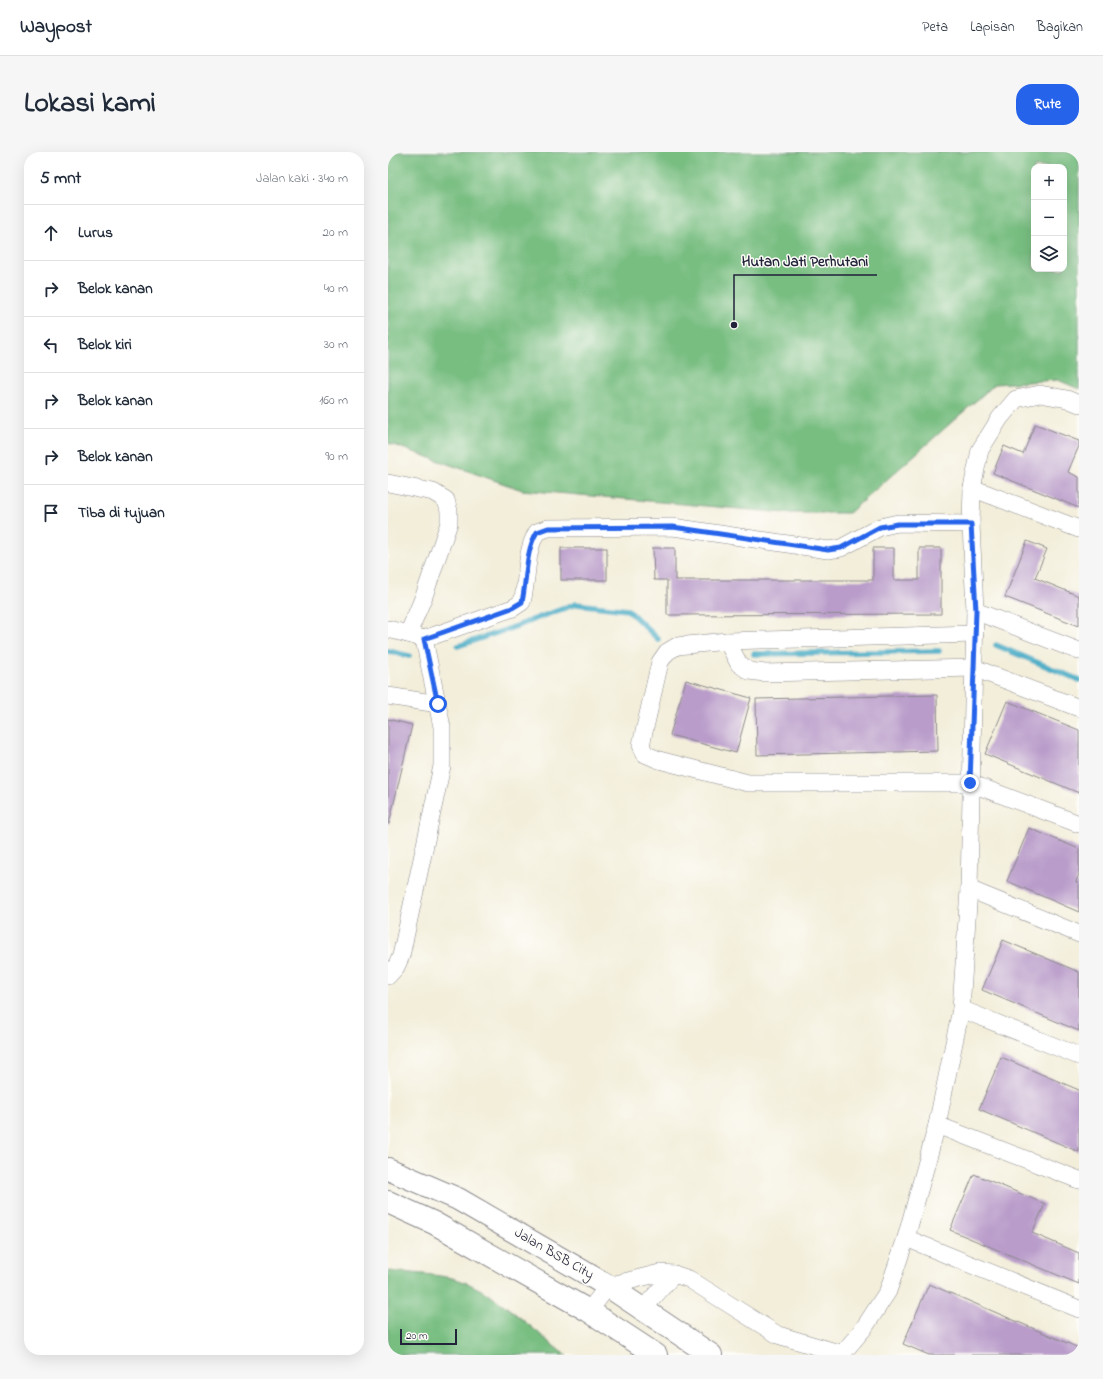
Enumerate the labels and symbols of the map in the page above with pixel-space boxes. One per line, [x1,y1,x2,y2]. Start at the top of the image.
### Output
callout: Hutan Jati Perhutani [734,248,877,275]
text: Hutan Jati Perhutani [742,251,869,273]
route start [429,695,447,713]
route end [961,774,979,792]
street label: Jalan BSB City [510,1223,598,1286]
scale bar [400,1327,457,1346]

